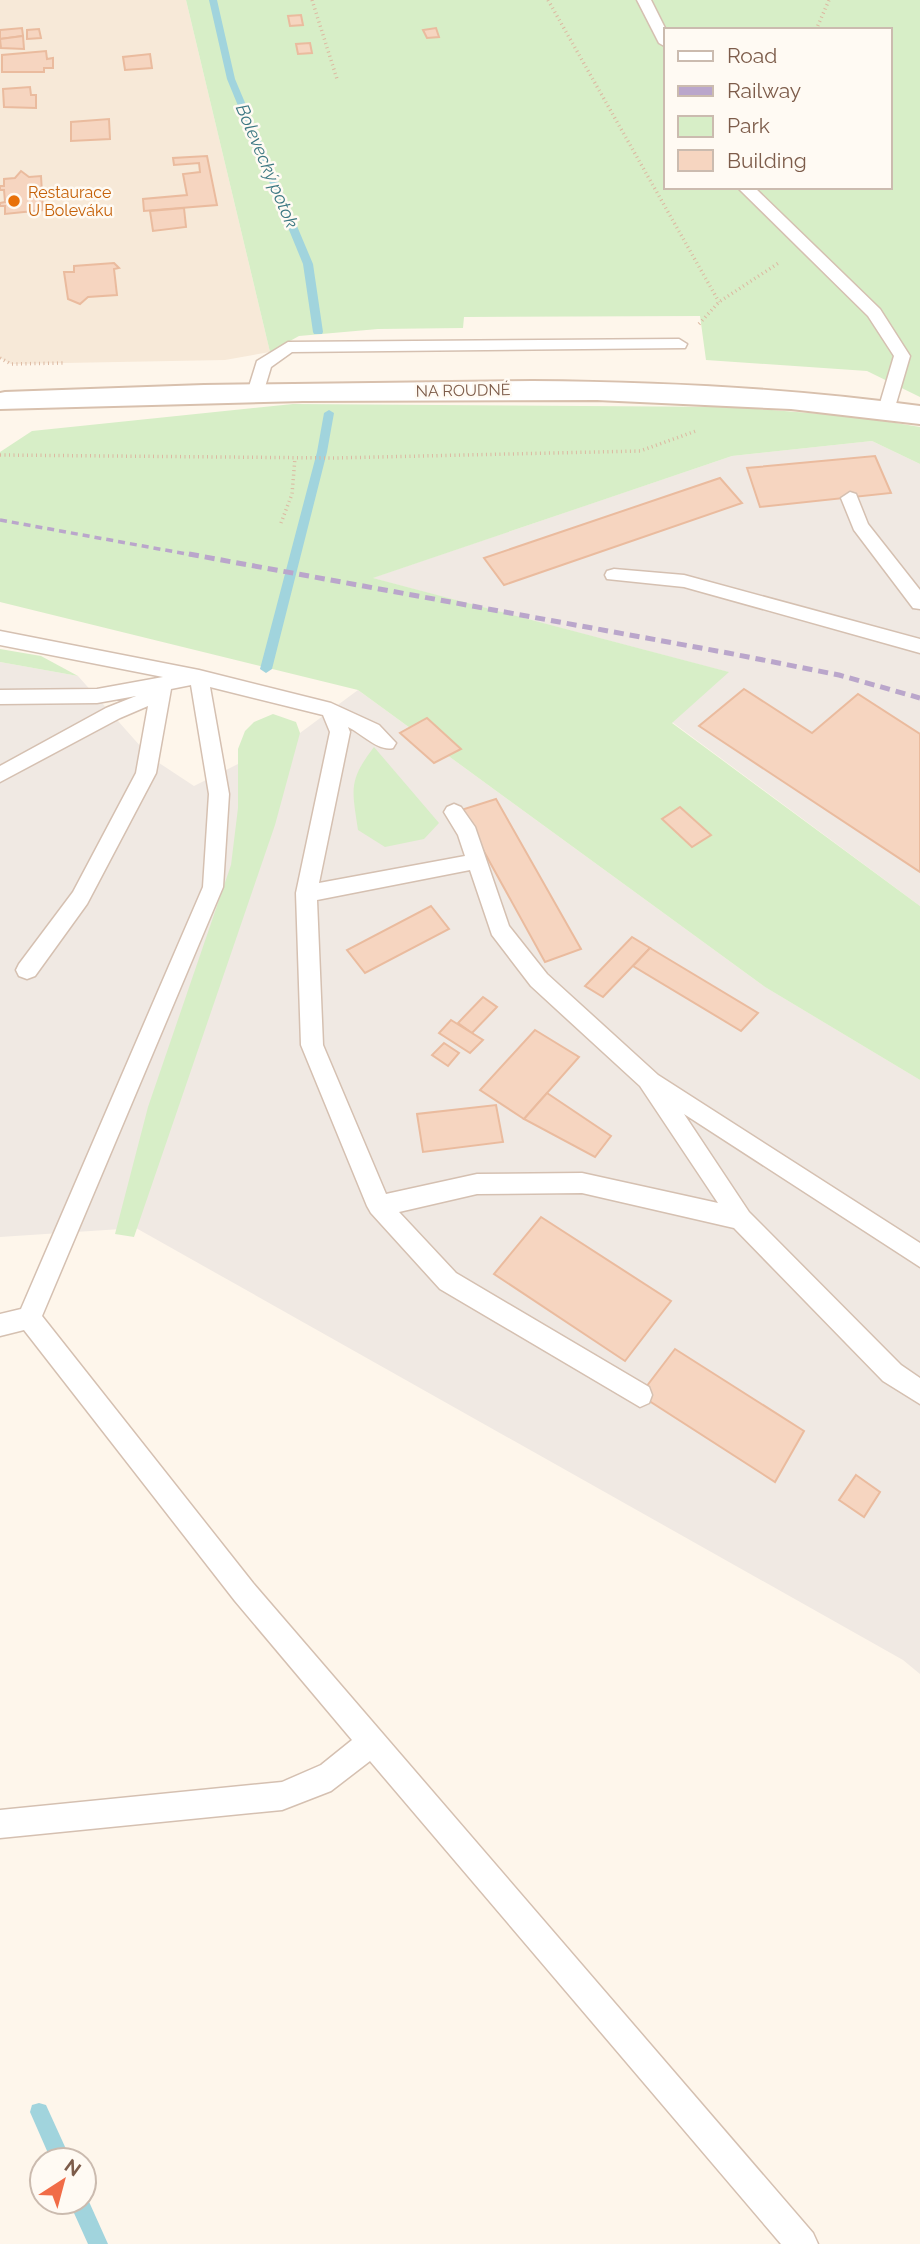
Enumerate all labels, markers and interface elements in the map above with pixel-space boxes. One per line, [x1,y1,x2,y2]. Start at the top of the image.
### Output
legend [664,28,892,189]
text: Road [727,43,777,68]
text: Railway [727,78,801,103]
water label: Bolevecký potok [232,101,303,231]
text: Park [727,113,770,138]
text: Building [727,148,807,173]
place label: Restaurace U Boleváku [28,183,113,220]
marker: Restaurace U Boleváku [6,193,22,209]
street label: NA ROUDNÉ [415,379,511,401]
north arrow [28,2146,98,2216]
text: N [61,2154,85,2180]

